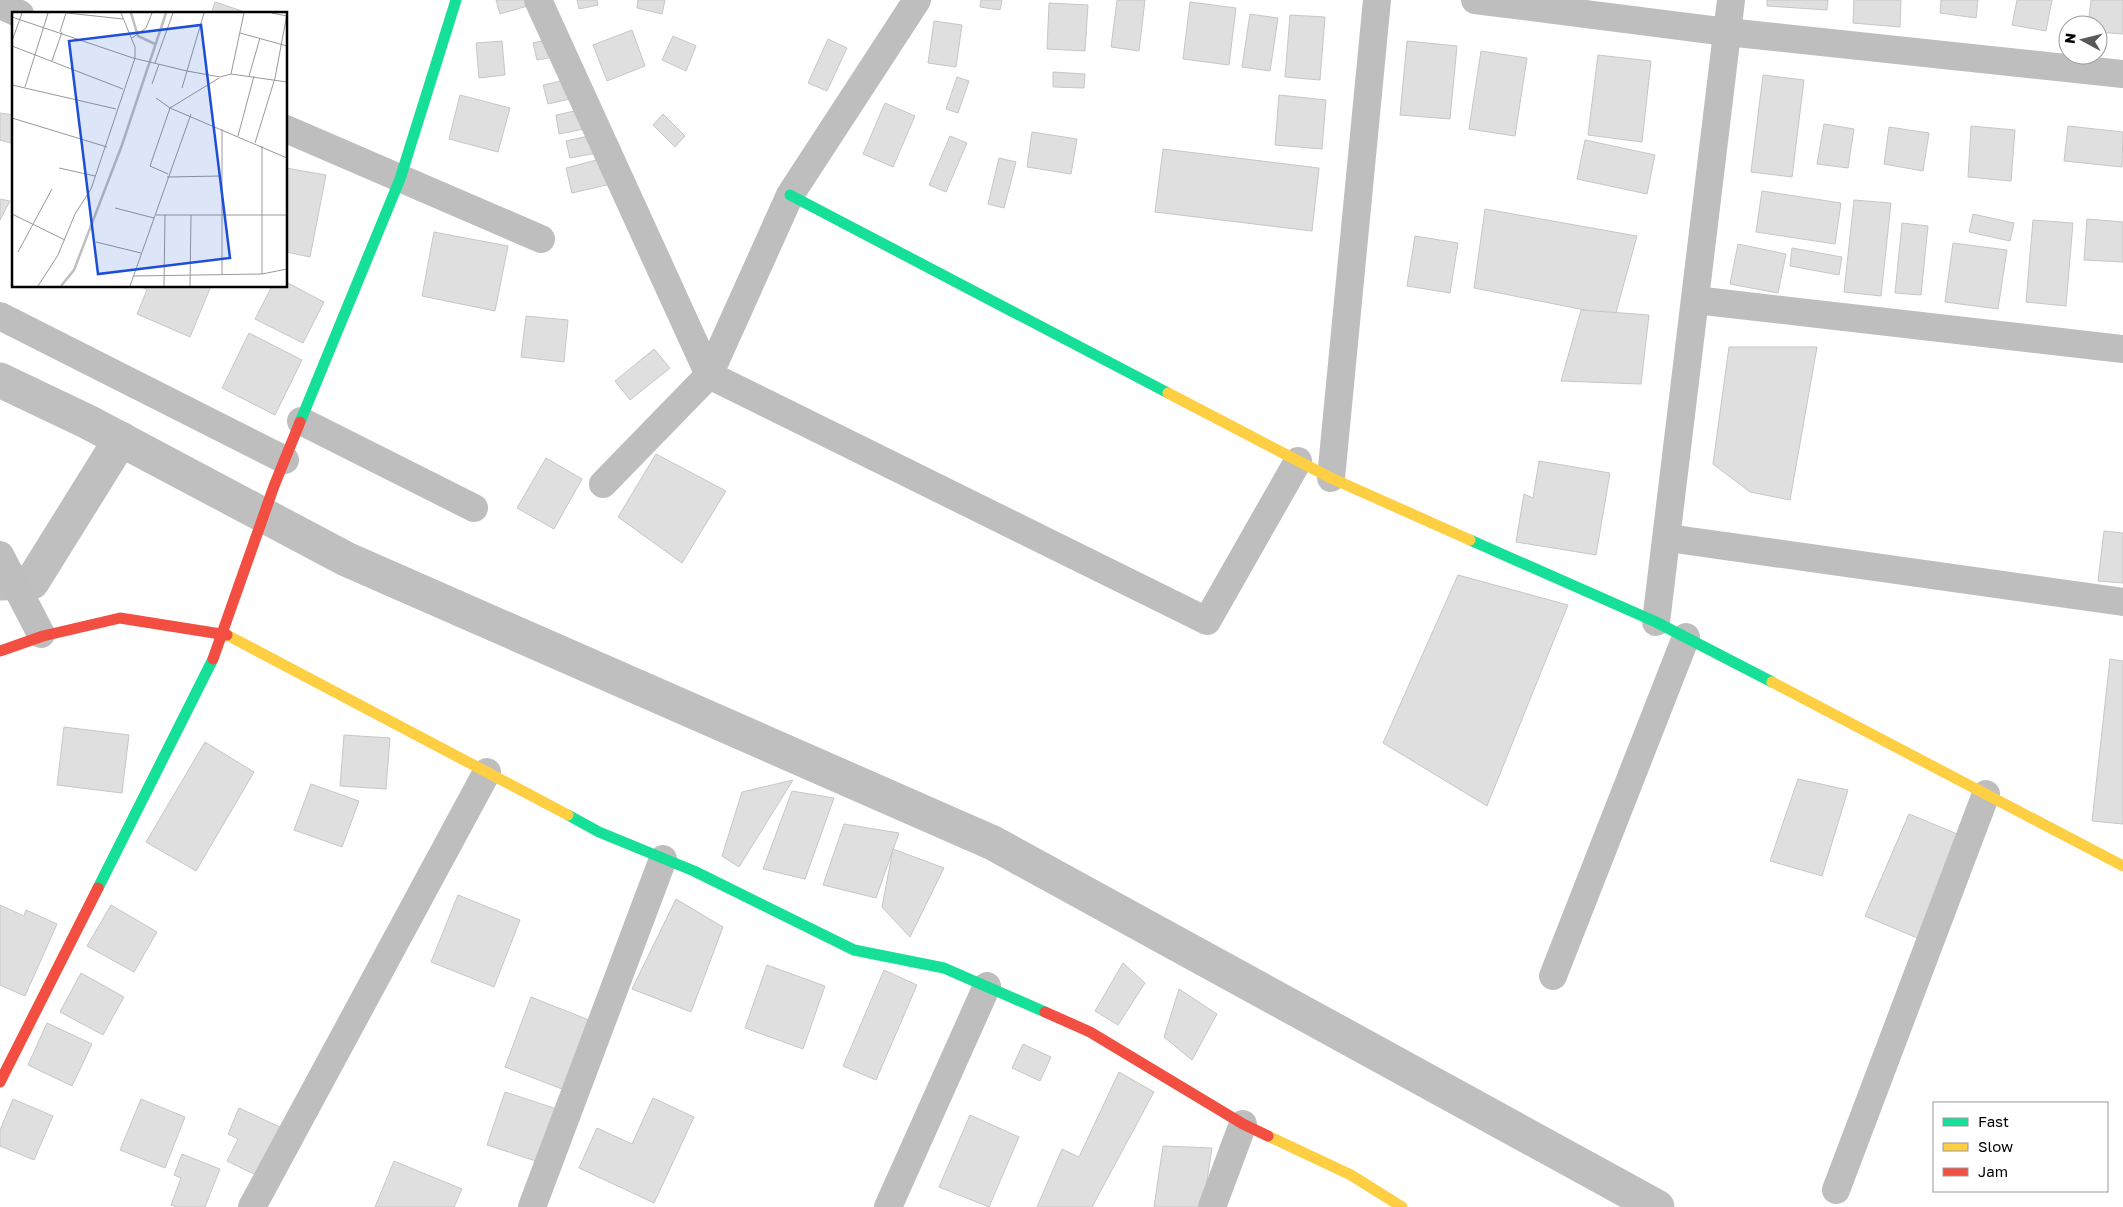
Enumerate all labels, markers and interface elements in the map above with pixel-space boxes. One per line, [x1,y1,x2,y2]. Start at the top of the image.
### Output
inset map [12,12,288,288]
north arrow [2058,15,2108,65]
text: N [2061,32,2079,45]
legend [1933,1102,2108,1192]
text: Fast [1978,1112,2009,1130]
text: Slow [1978,1137,2013,1155]
text: Jam [1978,1162,2008,1180]

